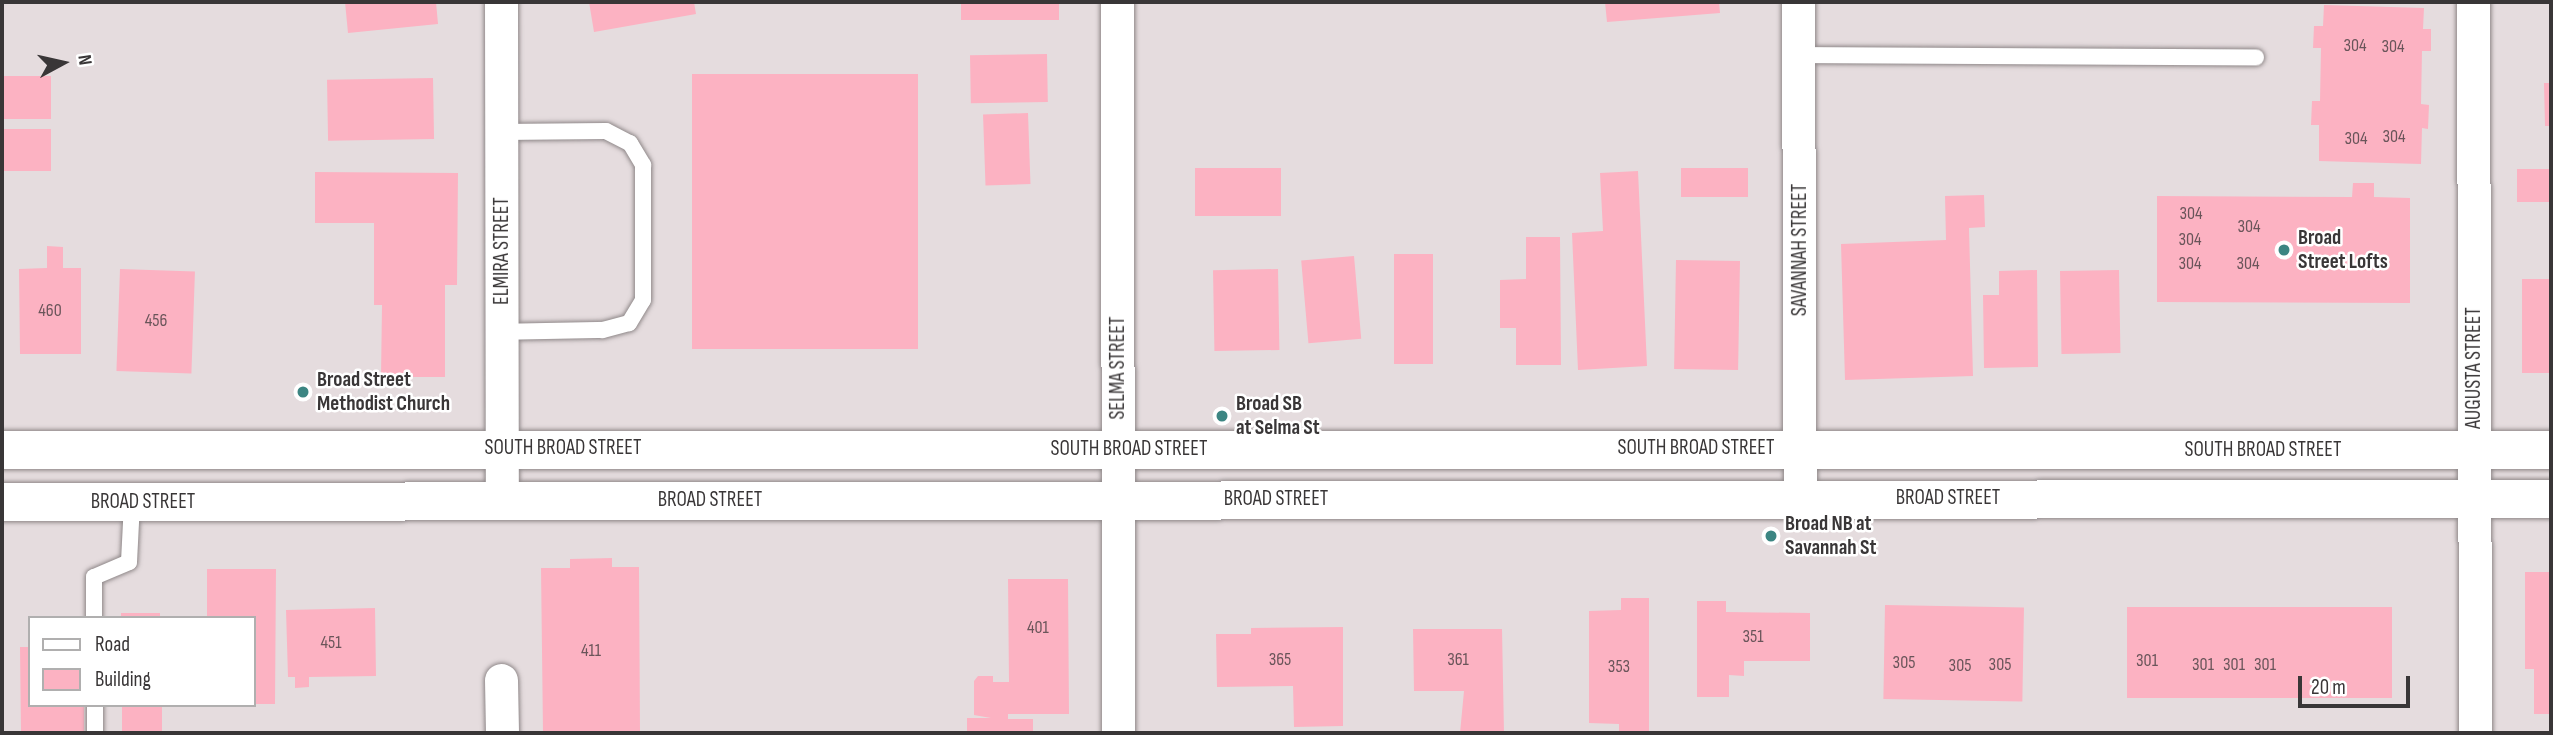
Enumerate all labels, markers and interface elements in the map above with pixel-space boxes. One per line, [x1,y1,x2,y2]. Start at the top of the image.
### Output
north arrow [28,28,98,98]
house number: 304 [2343,35,2367,57]
house number: 304 [2381,36,2405,58]
text: N [72,53,96,67]
house number: 304 [2382,126,2406,148]
house number: 304 [2344,128,2368,150]
street label: SAVANNAH STREET [1787,184,1813,316]
street label: ELMIRA STREET [489,197,515,305]
house number: 304 [2179,203,2203,225]
house number: 304 [2237,216,2261,238]
place label: Broad Street Lofts [2298,225,2388,275]
house number: 304 [2178,229,2202,251]
marker: Broad Street Lofts [2276,242,2292,258]
house number: 304 [2178,253,2202,275]
house number: 304 [2236,253,2260,275]
house number: 460 [38,300,62,322]
street label: AUGUSTA STREET [2461,307,2487,429]
house number: 456 [145,310,167,332]
street label: SELMA STREET [1105,316,1131,420]
place label: Broad Street Methodist Church [317,367,450,417]
marker: Broad Street Methodist Church [295,384,311,400]
place label: Broad SB at Selma St [1236,391,1320,441]
marker: Broad SB at Selma St [1214,408,1230,424]
street label: SOUTH BROAD STREET [485,435,641,461]
street label: SOUTH BROAD STREET [1618,435,1774,461]
street label: SOUTH BROAD STREET [1051,436,1207,462]
street label: SOUTH BROAD STREET [2185,437,2341,463]
street label: BROAD STREET [1896,485,2000,511]
street label: BROAD STREET [1224,486,1328,512]
street label: BROAD STREET [658,487,762,513]
street label: BROAD STREET [91,489,195,515]
place label: Broad NB at Savannah St [1785,511,1876,561]
marker: Broad NB at Savannah St [1763,528,1779,544]
legend [28,616,256,707]
house number: 401 [1027,617,1049,639]
house number: 351 [1742,626,1764,648]
text: Road [95,632,130,657]
house number: 451 [320,632,342,654]
house number: 411 [581,640,601,662]
house number: 365 [1269,649,1291,671]
house number: 361 [1447,649,1469,671]
house number: 301 [2136,650,2158,672]
house number: 305 [1893,652,1915,674]
house number: 305 [1989,654,2011,676]
house number: 301 [2192,654,2214,676]
house number: 301 [2223,654,2245,676]
house number: 301 [2254,654,2276,676]
house number: 305 [1949,655,1971,677]
house number: 353 [1608,656,1630,678]
scale bar [2301,662,2413,706]
text: Building [95,667,151,692]
text: 20 m [2311,675,2346,700]

